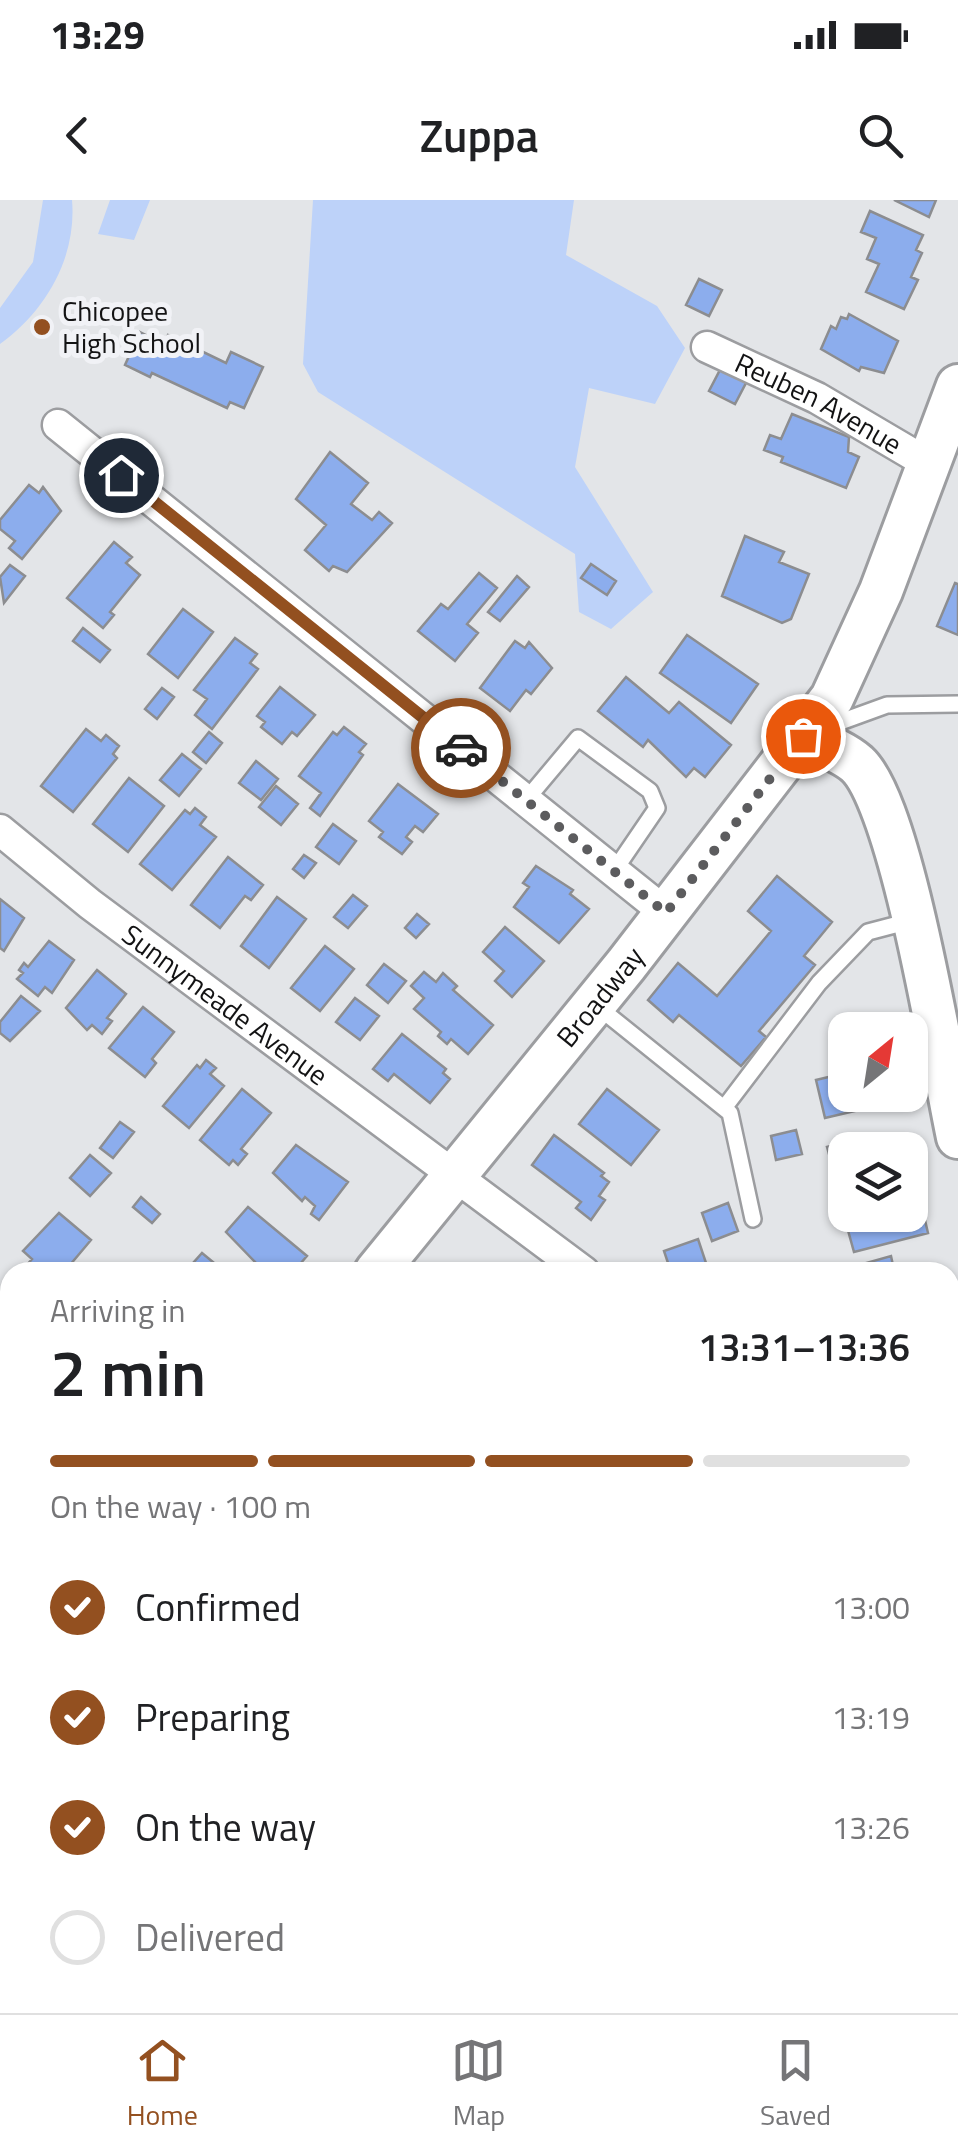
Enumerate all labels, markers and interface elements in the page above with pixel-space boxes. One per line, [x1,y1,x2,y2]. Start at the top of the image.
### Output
text: 13:29 [50,6,145,64]
text: Zuppa [419,101,539,169]
icon: back [50,108,105,163]
icon: search [853,108,908,163]
place label: Chicopee High School [62,289,201,364]
marker: Chicopee High School [31,316,53,338]
street label: Reuben Avenue [728,341,911,465]
pin [79,433,164,518]
icon: home [94,448,149,503]
pin [761,694,846,779]
courier [411,698,511,798]
icon: bag [776,709,831,764]
icon: car [434,721,489,776]
street label: Sunnymeade Avenue [113,913,338,1096]
street label: Broadway [546,937,654,1056]
north arrow [828,1012,928,1112]
map controls [828,1012,928,1232]
button: layers [828,1132,928,1232]
text: Arriving in [50,1286,186,1334]
text: 13:31–13:36 [698,1318,910,1376]
text: 2 min [50,1322,206,1421]
text: On the way · 100 m [50,1482,311,1530]
text: Confirmed [135,1578,301,1636]
icon: check [50,1580,105,1635]
text: 13:00 [831,1583,910,1631]
text: Preparing [135,1688,290,1746]
icon: check [50,1690,105,1745]
text: 13:19 [831,1693,910,1741]
text: On the way [135,1798,316,1856]
icon: check [50,1800,105,1855]
text: 13:26 [831,1803,910,1851]
text: Delivered [135,1908,285,1966]
tab: Home [127,2033,198,2136]
tab: Map [451,2033,506,2136]
tab: Saved [760,2033,831,2136]

